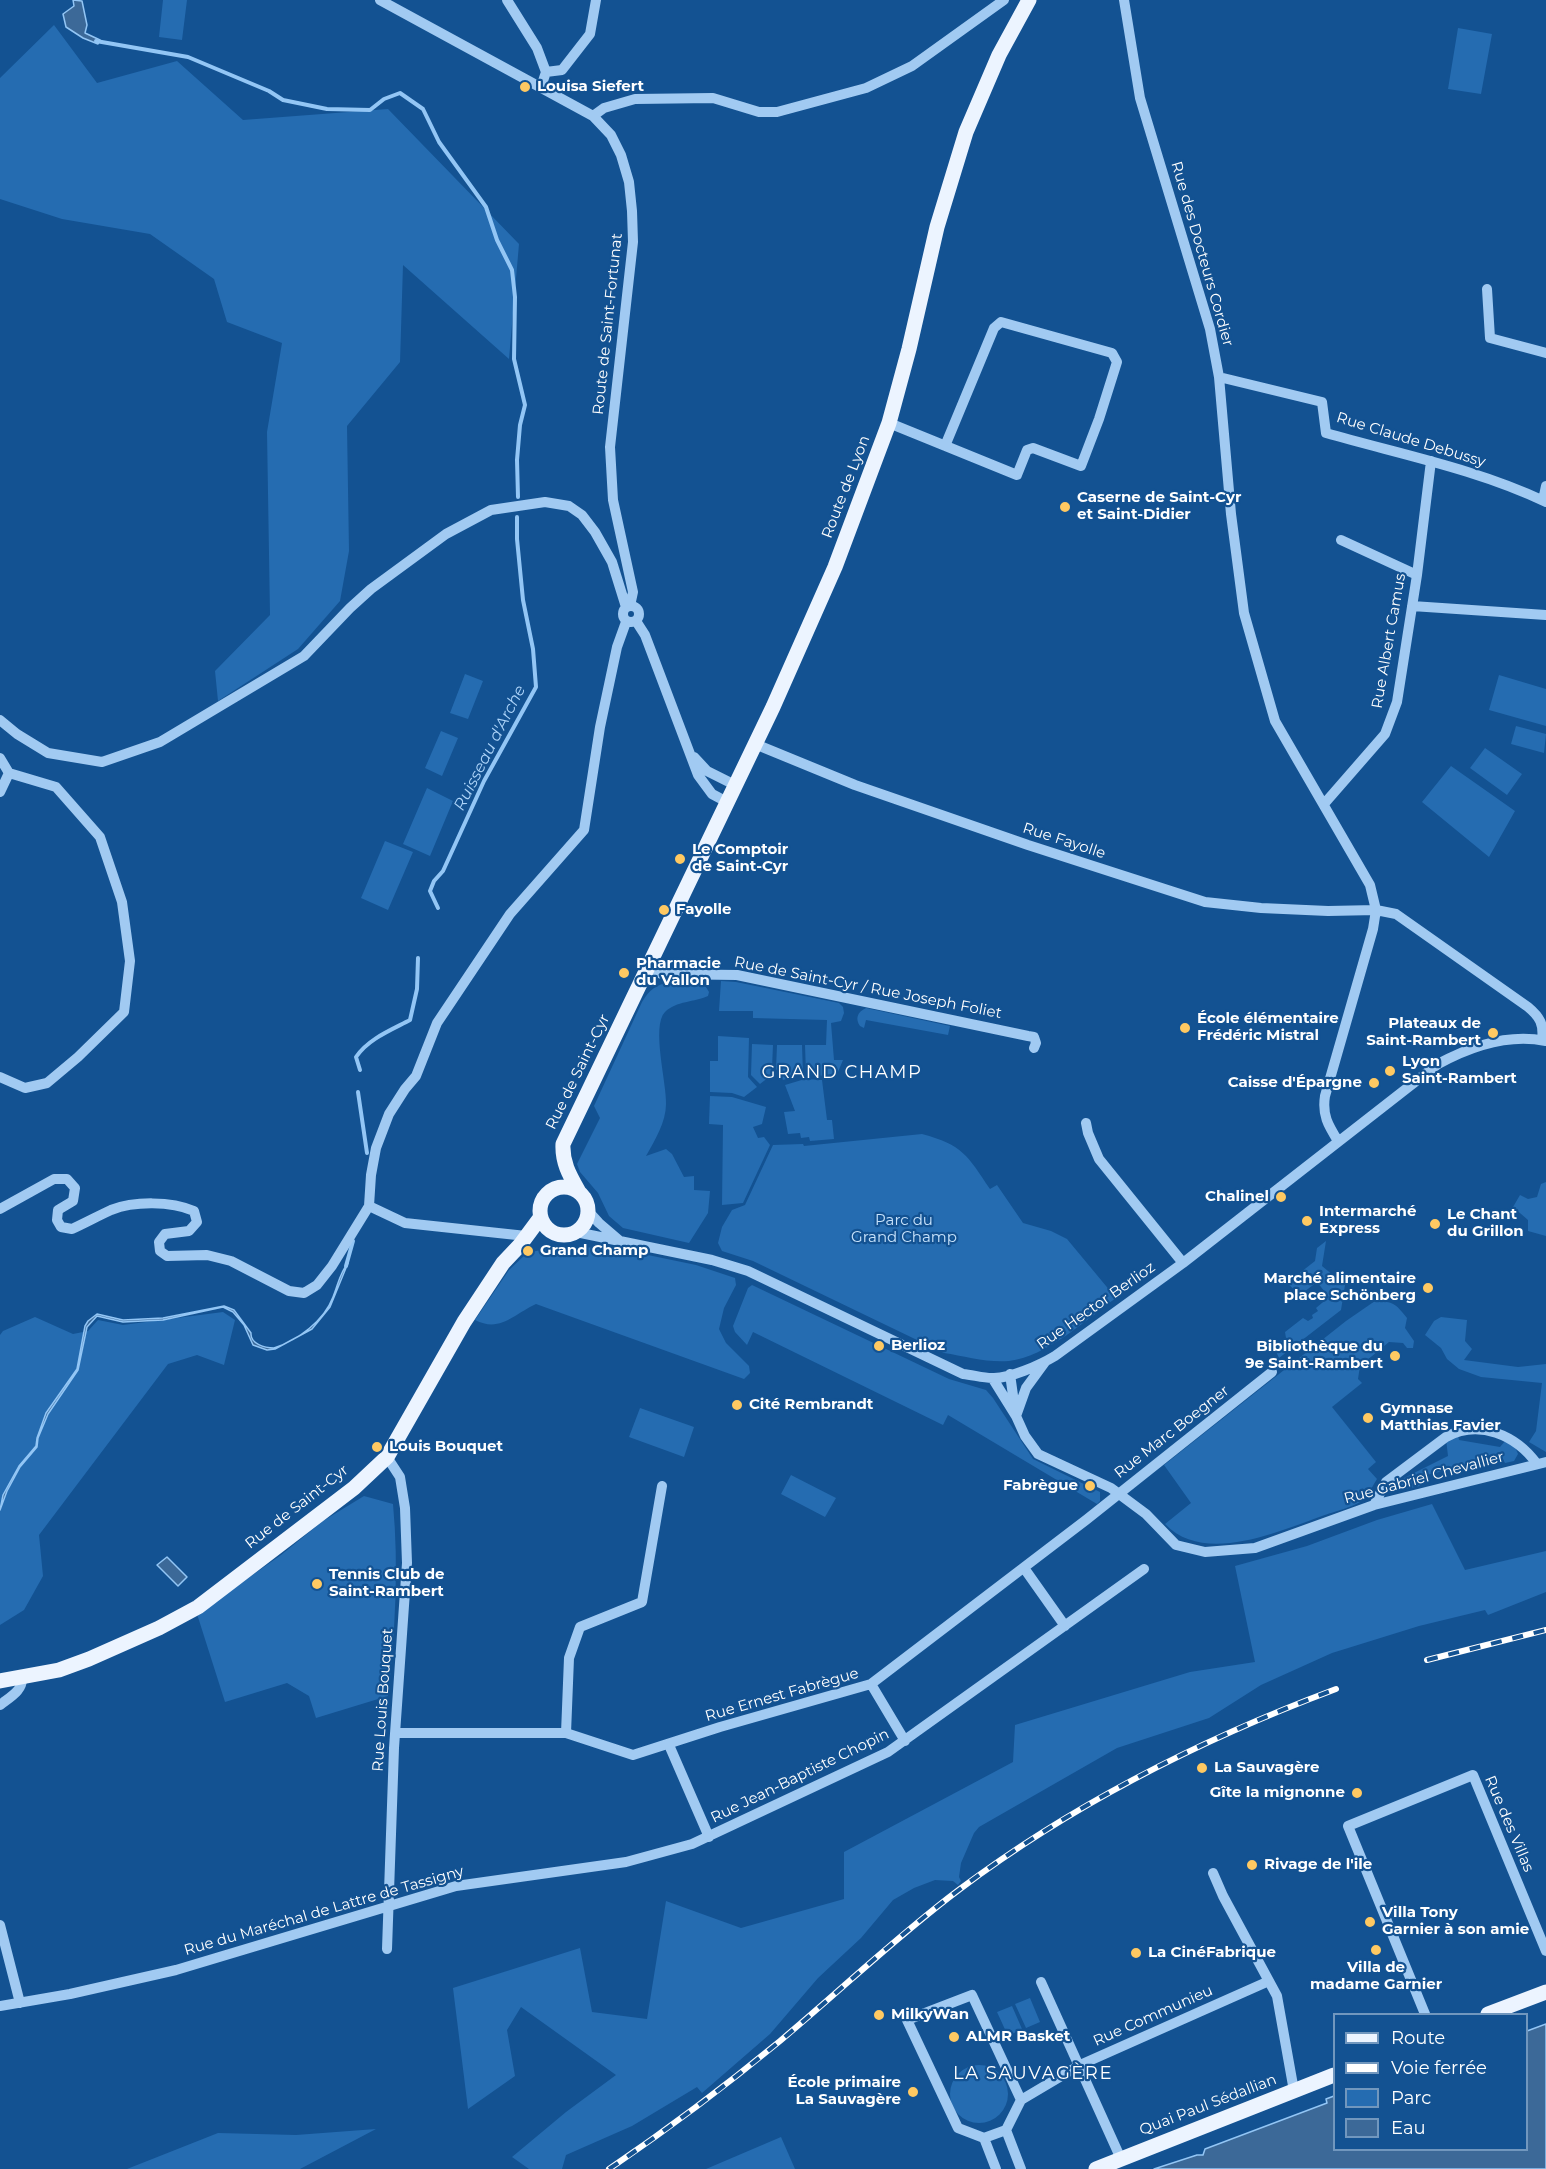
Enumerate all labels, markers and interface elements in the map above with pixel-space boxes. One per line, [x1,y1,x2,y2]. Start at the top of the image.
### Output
place label: Louisa Siefert [537,78,644,96]
marker: Louisa Siefert [518,80,532,94]
street label: Rue des Docteurs Cordier [1167,159,1237,349]
street label: Route de Saint-Fortunat [590,232,626,416]
street label: Rue Claude Debussy [1334,409,1488,471]
street label: Route de Lyon [818,433,874,541]
place label: Caserne de Saint-Cyr et Saint-Didier [1077,489,1241,524]
marker: Caserne de Saint-Cyr et Saint-Didier [1058,500,1072,514]
street label: Rue Albert Camus [1368,572,1410,710]
water label: Ruisseau d'Arche [450,682,530,814]
street label: Rue Fayolle [1020,819,1108,863]
place label: Le Comptoir de Saint-Cyr [692,841,788,876]
marker: Le Comptoir de Saint-Cyr [673,852,687,866]
place label: Fayolle [676,901,732,919]
marker: Fayolle [657,903,671,917]
street label: Rue de Saint-Cyr / Rue Joseph Foliet [733,953,1003,1023]
place label: Pharmacie du Vallon [636,955,721,990]
marker: Pharmacie du Vallon [617,966,631,980]
place label: École élémentaire Frédéric Mistral [1197,1010,1339,1045]
street label: Rue de Saint-Cyr [542,1011,614,1133]
place label: Plateaux de Saint-Rambert [1366,1015,1481,1050]
marker: École élémentaire Frédéric Mistral [1178,1021,1192,1035]
marker: Plateaux de Saint-Rambert [1486,1026,1500,1040]
place label: Lyon Saint-Rambert [1402,1053,1517,1088]
district label: GRAND CHAMP [762,1062,922,1084]
marker: Lyon Saint-Rambert [1383,1064,1397,1078]
place label: Caisse d'Épargne [1228,1074,1362,1092]
marker: Caisse d'Épargne [1367,1076,1381,1090]
place label: Chalinel [1205,1188,1269,1206]
marker: Chalinel [1274,1190,1288,1204]
place label: Intermarché Express [1319,1203,1416,1238]
place label: Le Chant du Grillon [1447,1206,1524,1241]
park label: Parc du Grand Champ [851,1212,957,1247]
marker: Intermarché Express [1300,1214,1314,1228]
marker: Le Chant du Grillon [1428,1217,1442,1231]
place label: Grand Champ [540,1242,648,1260]
marker: Grand Champ [521,1244,535,1258]
street label: Rue Hector Berlioz [1033,1258,1159,1354]
place label: Marché alimentaire place Schönberg [1263,1270,1416,1305]
marker: Marché alimentaire place Schönberg [1421,1281,1435,1295]
place label: Berlioz [891,1337,945,1355]
place label: Bibliothèque du 9e Saint-Rambert [1245,1338,1383,1373]
marker: Berlioz [872,1339,886,1353]
marker: Bibliothèque du 9e Saint-Rambert [1388,1349,1402,1363]
street label: Rue Marc Boegner [1111,1382,1233,1482]
place label: Cité Rembrandt [749,1396,873,1414]
marker: Cité Rembrandt [730,1398,744,1412]
place label: Gymnase Matthias Favier [1380,1400,1501,1435]
marker: Gymnase Matthias Favier [1361,1411,1375,1425]
place label: Louis Bouquet [389,1438,503,1456]
marker: Louis Bouquet [370,1440,384,1454]
street label: Rue Gabriel Chevallier [1342,1448,1506,1508]
street label: Rue de Saint-Cyr [242,1461,352,1553]
place label: Fabrègue [1003,1477,1078,1495]
marker: Fabrègue [1083,1479,1097,1493]
place label: Tennis Club de Saint-Rambert [329,1566,444,1601]
marker: Tennis Club de Saint-Rambert [310,1577,324,1591]
street label: Rue Louis Bouquet [369,1628,397,1772]
street label: Rue Ernest Fabrègue [703,1664,861,1726]
street label: Rue Jean-Baptiste Chopin [708,1725,892,1827]
place label: La Sauvagère [1214,1759,1319,1777]
marker: La Sauvagère [1195,1761,1209,1775]
street label: Rue des Villas [1481,1773,1537,1875]
place label: Gîte la mignonne [1210,1784,1345,1802]
marker: Gîte la mignonne [1350,1786,1364,1800]
place label: Rivage de l'ile [1264,1856,1372,1874]
marker: Rivage de l'ile [1245,1858,1259,1872]
street label: Rue du Maréchal de Lattre de Tassigny [182,1862,466,1960]
place label: Villa Tony Garnier à son amie [1382,1904,1529,1939]
marker: Villa Tony Garnier à son amie [1363,1915,1377,1929]
marker: Villa de madame Garnier [1369,1943,1383,1957]
place label: La CinéFabrique [1148,1944,1276,1962]
marker: La CinéFabrique [1129,1946,1143,1960]
place label: Villa de madame Garnier [1310,1959,1442,1994]
street label: Rue Communieu [1090,1982,1216,2050]
place label: MilkyWan [891,2006,969,2024]
marker: MilkyWan [872,2008,886,2022]
legend [1333,2013,1528,2151]
text: Route [1391,2027,1445,2049]
place label: ALMR Basket [966,2028,1070,2046]
marker: ALMR Basket [947,2030,961,2044]
text: Voie ferrée [1391,2057,1487,2079]
district label: LA SAUVAGÈRE [953,2063,1113,2085]
street label: Quai Paul Sédallian [1137,2071,1279,2139]
place label: École primaire La Sauvagère [788,2074,901,2109]
marker: École primaire La Sauvagère [906,2085,920,2099]
text: Parc [1391,2087,1431,2109]
text: Eau [1391,2117,1426,2139]

